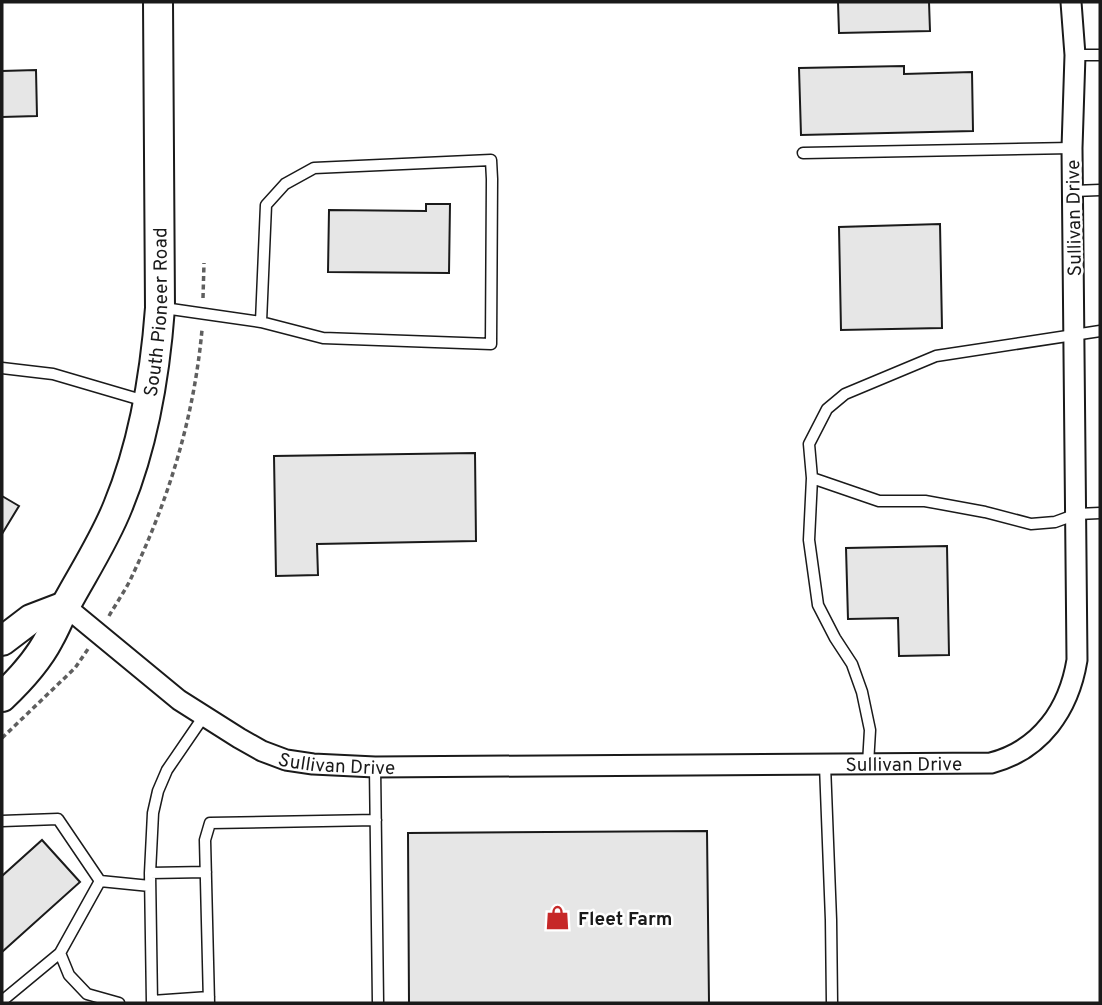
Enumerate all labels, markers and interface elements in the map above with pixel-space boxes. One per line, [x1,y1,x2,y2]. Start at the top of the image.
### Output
street label: Sullivan Drive [1062,159,1088,276]
street label: South Pioneer Road [139,227,174,399]
street label: Sullivan Drive [274,748,395,781]
street label: Sullivan Drive [845,753,962,778]
shop icon: Fleet Farm [544,904,572,932]
place label: Fleet Farm [578,908,672,932]

